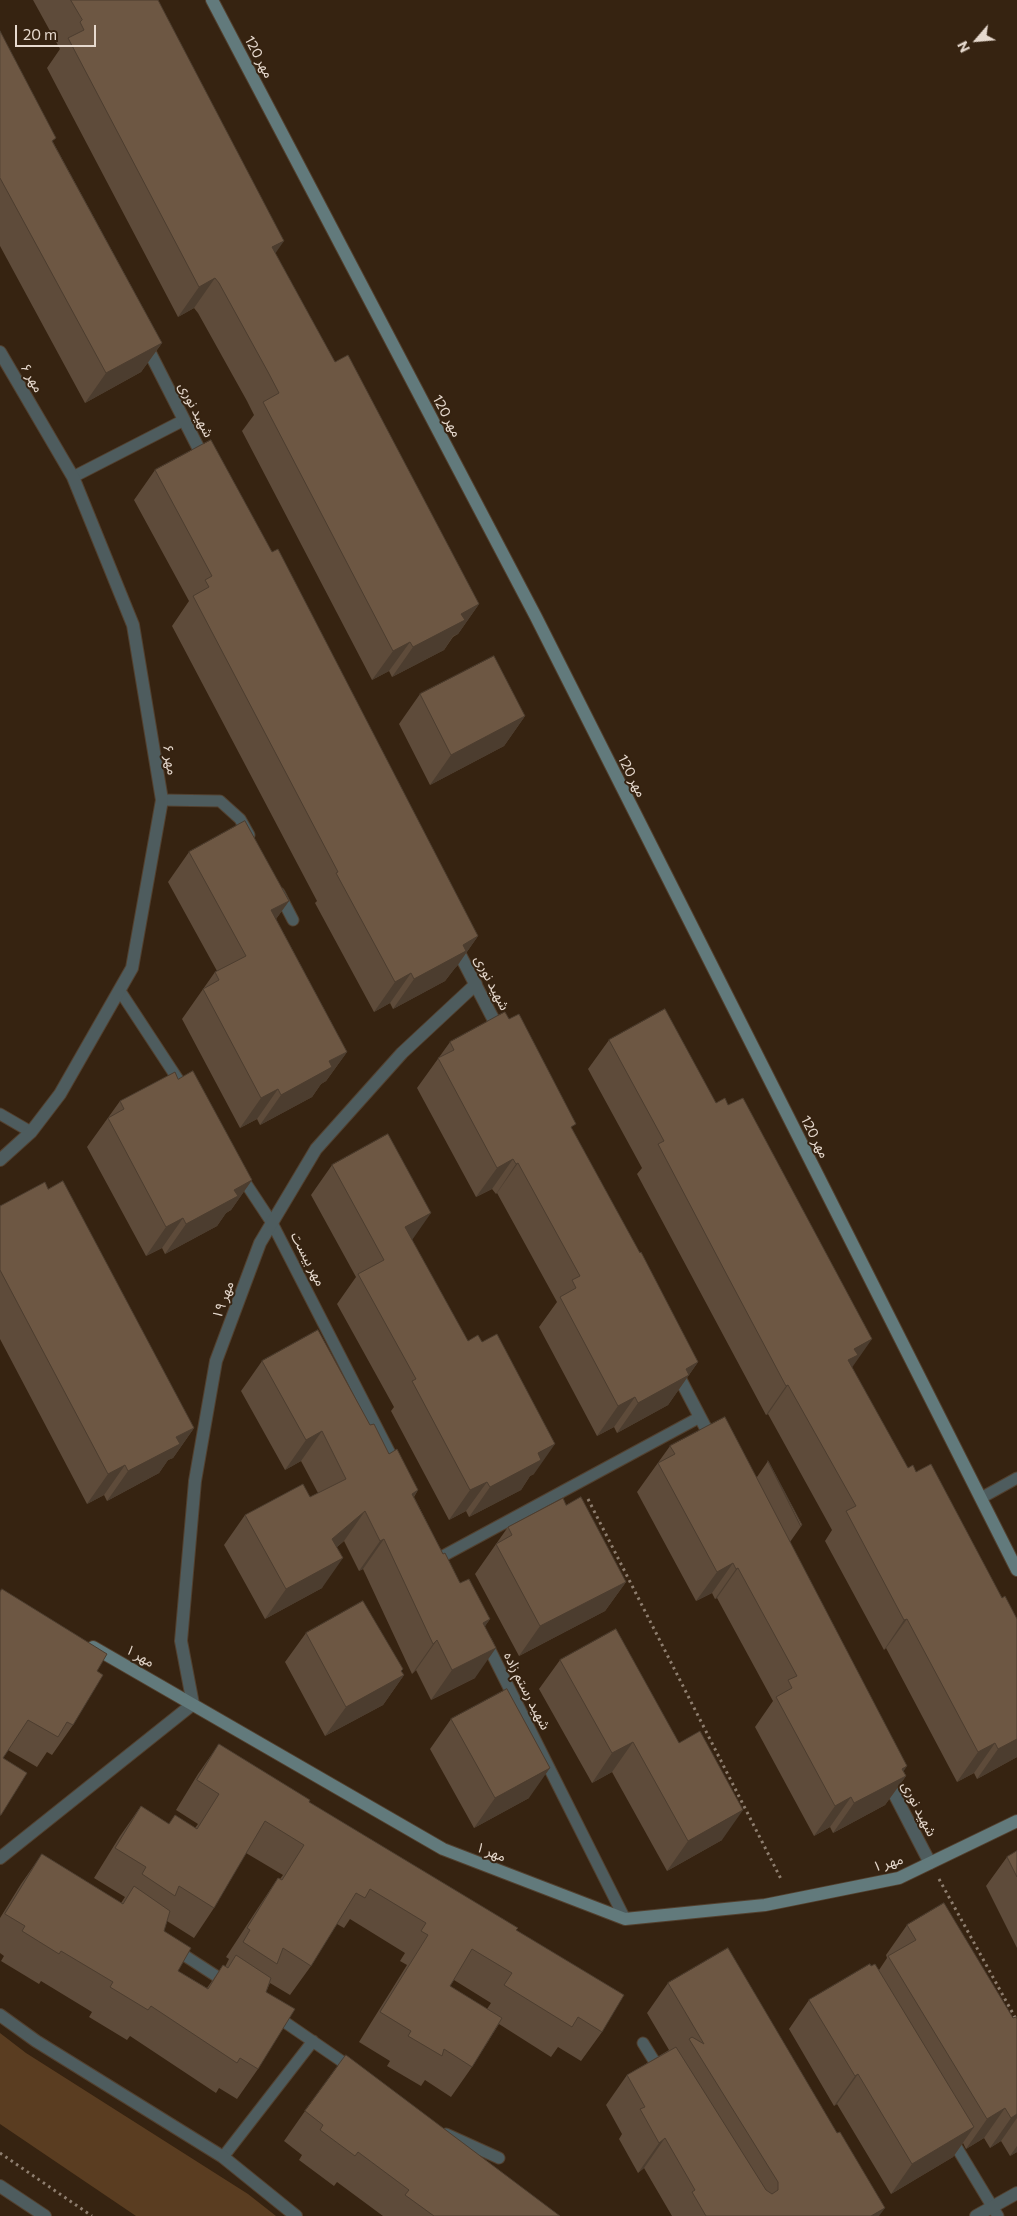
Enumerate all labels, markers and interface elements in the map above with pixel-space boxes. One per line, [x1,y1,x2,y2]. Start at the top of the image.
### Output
scale bar [18,15,99,47]
north arrow [952,15,1002,65]
text: 20 m [23,25,57,43]
street label: مهر 120 [241,33,277,81]
text: N [953,39,973,56]
street label: مهر ۶ [17,361,47,395]
street label: شهید نوری [175,380,217,440]
street label: مهر 120 [429,392,465,440]
street label: مهر ۶ [159,744,181,776]
street label: مهر 120 [614,752,650,800]
street label: شهید نوری [471,953,513,1013]
street label: مهر 120 [797,1113,833,1161]
street label: مهر بیست [287,1229,329,1289]
street label: مهر ۱۹ [208,1279,238,1321]
street label: مهر ۱ [123,1641,157,1671]
street label: شهید رستم زاده [500,1649,554,1733]
street label: شهید نوری [898,1779,940,1839]
street label: مهر ۱ [474,1839,508,1865]
street label: مهر ۱ [871,1851,905,1875]

